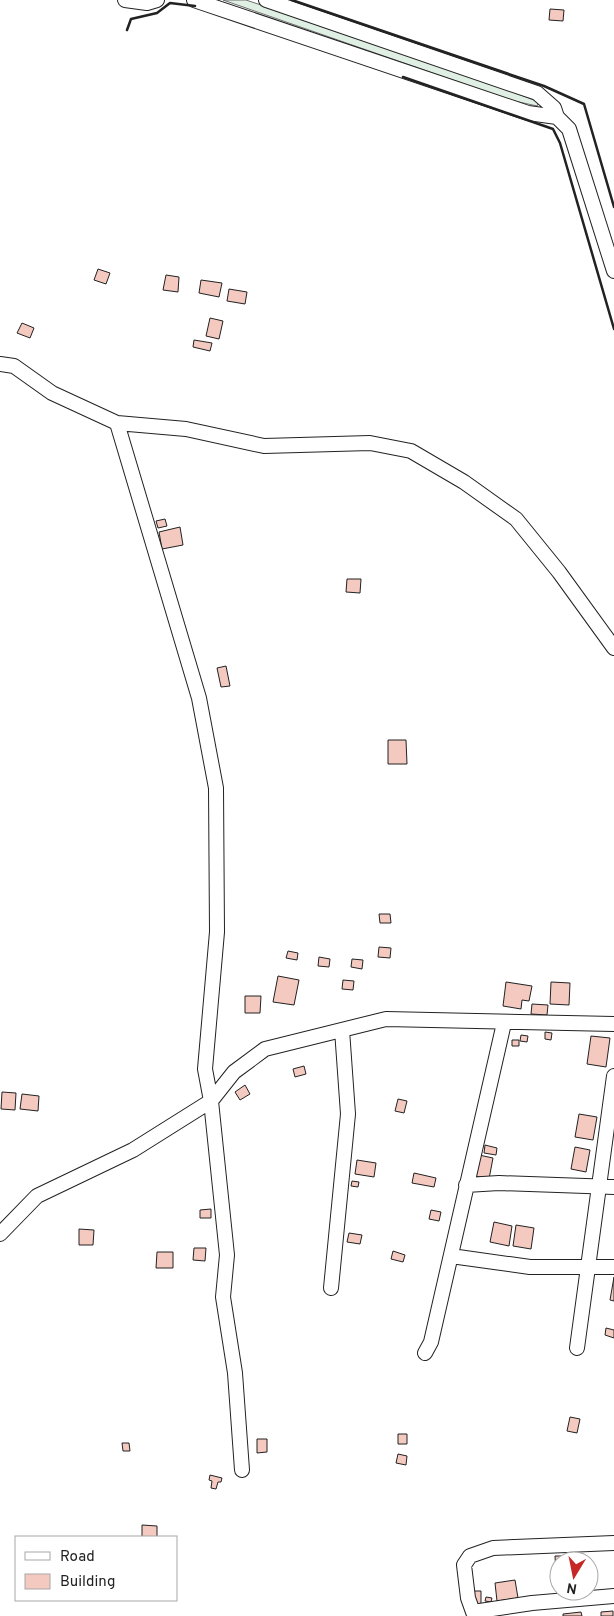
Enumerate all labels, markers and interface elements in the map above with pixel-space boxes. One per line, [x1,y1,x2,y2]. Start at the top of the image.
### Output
legend [15,1536,178,1601]
text: Road [60,1548,95,1567]
north arrow [549,1551,599,1601]
text: Building [60,1573,115,1592]
text: N [566,1578,578,1597]

